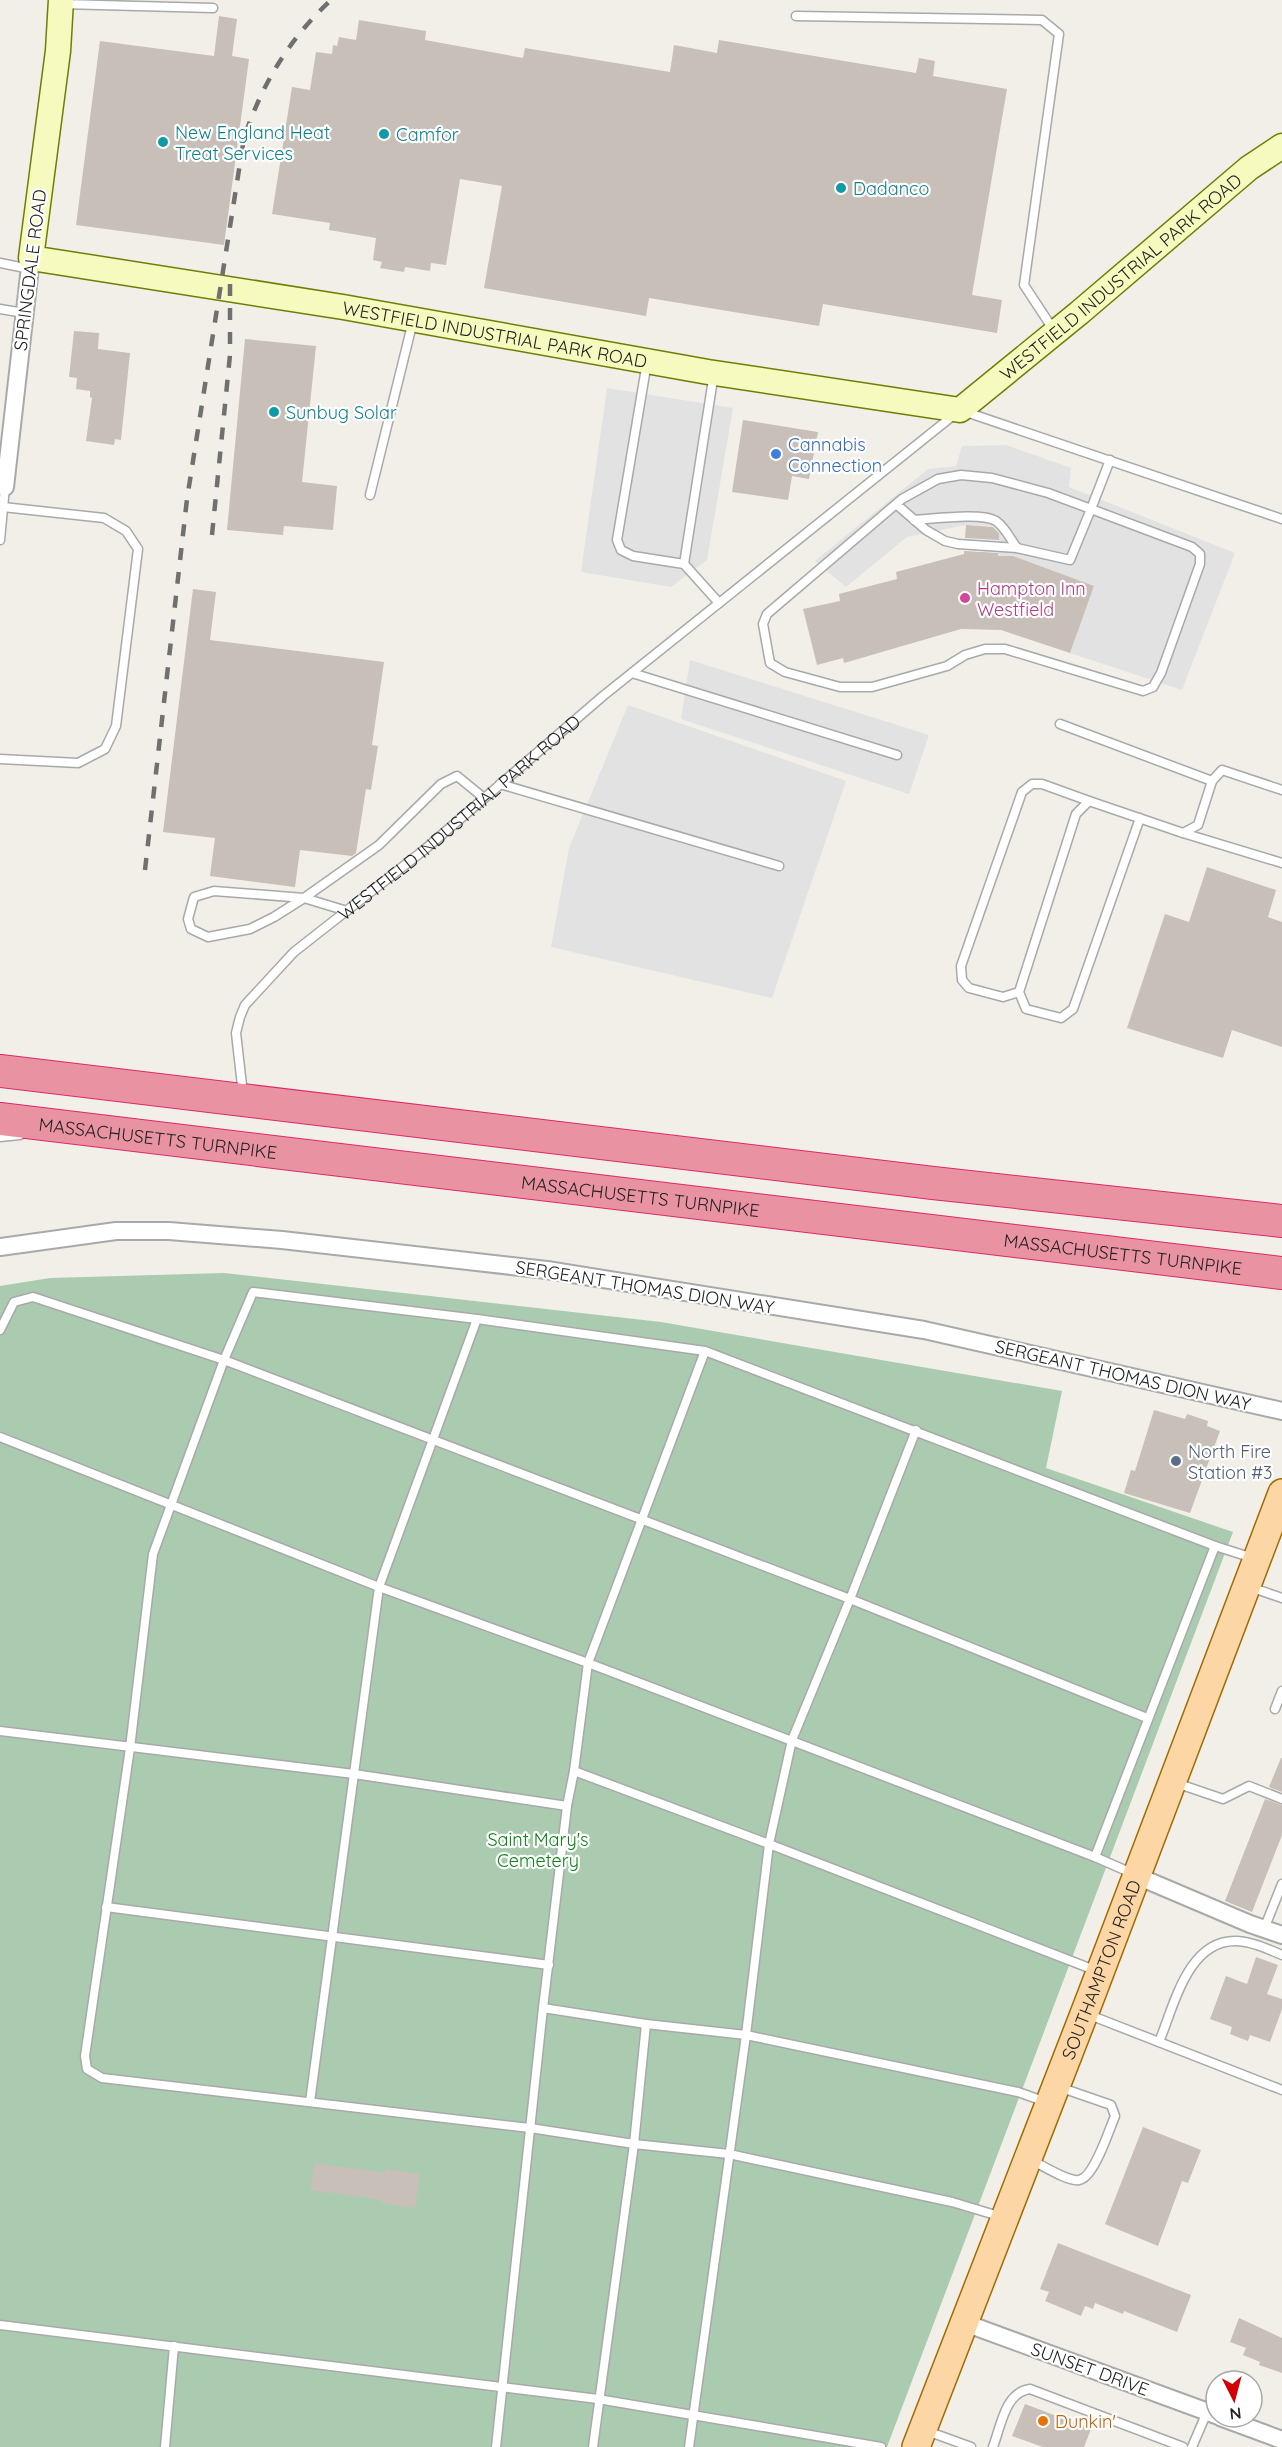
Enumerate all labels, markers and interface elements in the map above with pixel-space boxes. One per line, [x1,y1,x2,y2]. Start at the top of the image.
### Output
place label: New England Heat Treat Services [175,121,330,165]
place label: Camfor [396,123,459,146]
marker: Camfor [377,127,391,141]
marker: New England Heat Treat Services [156,135,170,149]
street label: WESTFIELD INDUSTRIAL PARK ROAD [995,168,1246,385]
place label: Dadanco [853,177,929,200]
marker: Dadanco [834,181,848,195]
street label: SPRINGDALE ROAD [9,188,51,352]
street label: WESTFIELD INDUSTRIAL PARK ROAD [341,296,649,372]
place label: Sunbug Solar [286,401,397,424]
marker: Sunbug Solar [267,405,281,419]
place label: Cannabis Connection [788,433,882,477]
marker: Cannabis Connection [769,447,783,461]
place label: Hampton Inn Westfield [977,577,1086,621]
marker: Hampton Inn Westfield [958,591,972,605]
street label: WESTFIELD INDUSTRIAL PARK ROAD [333,709,585,925]
street label: MASSACHUSETTS TURNPIKE [37,1112,278,1164]
street label: MASSACHUSETTS TURNPIKE [520,1170,761,1222]
street label: MASSACHUSETTS TURNPIKE [1002,1228,1243,1280]
street label: SERGEANT THOMAS DION WAY [514,1255,776,1319]
street label: SERGEANT THOMAS DION WAY [993,1334,1253,1416]
place label: North Fire Station #3 [1188,1440,1272,1484]
marker: North Fire Station #3 [1169,1454,1183,1468]
park label: Saint Mary's Cemetery [487,1828,589,1872]
street label: SOUTHAMPTON ROAD [1056,1876,1146,2063]
street label: SUNSET DRIVE [1028,2337,1152,2401]
north arrow [1204,2369,1264,2429]
text: N [1229,2403,1242,2424]
place label: Dunkin' [1055,2410,1116,2433]
marker: Dunkin' [1036,2414,1050,2428]

